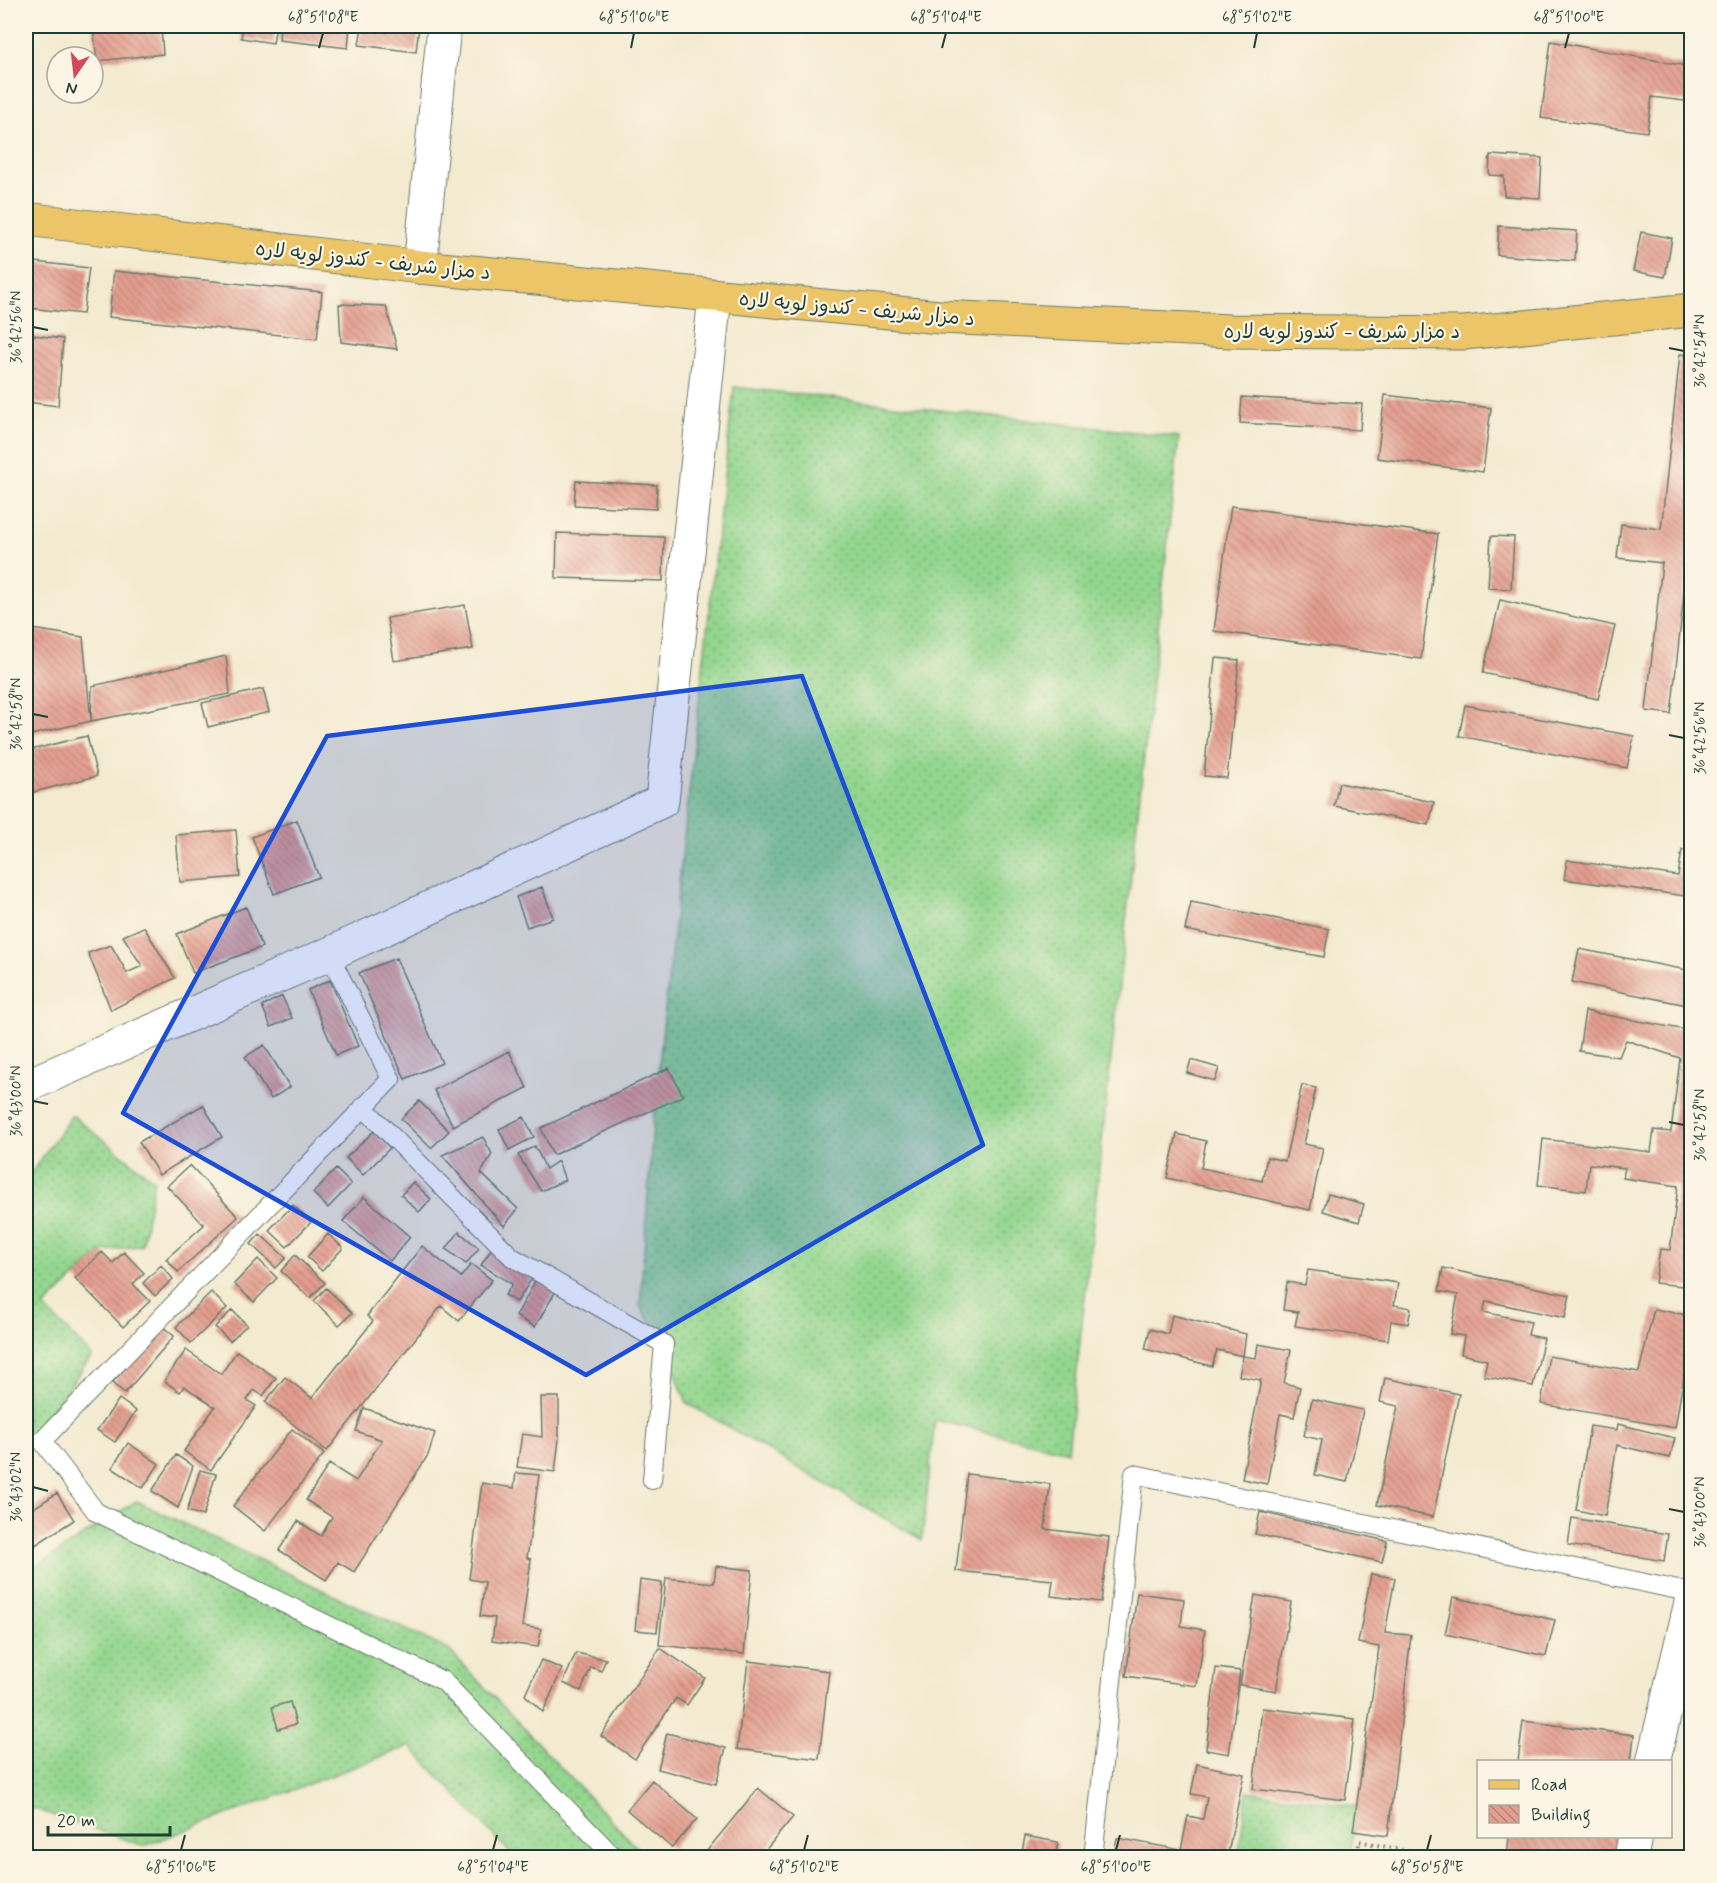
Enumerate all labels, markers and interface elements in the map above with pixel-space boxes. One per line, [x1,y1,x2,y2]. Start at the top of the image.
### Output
text: 68°51'08"E [288,8,358,28]
text: 68°51'06"E [599,8,669,28]
text: 68°51'04"E [910,8,982,28]
text: 68°51'02"E [1222,8,1292,28]
text: 68°51'00"E [1534,8,1605,28]
north arrow [45,45,105,105]
text: N [64,77,79,100]
street label: د مزار شریف - کندوز لویه لاره [254,236,492,287]
street label: د مزار شریف - کندوز لویه لاره [738,286,976,333]
text: 36°42'56"N [7,291,27,363]
text: 36°42'54"N [1691,314,1711,388]
street label: د مزار شریف - کندوز لویه لاره [1224,319,1460,346]
text: 36°42'58"N [7,678,27,750]
text: 36°42'56"N [1691,702,1711,774]
text: 36°43'00"N [7,1066,27,1136]
text: 36°42'58"N [1691,1089,1711,1161]
text: 36°43'02"N [7,1452,27,1522]
text: 36°43'00"N [1691,1477,1711,1547]
legend [1477,1760,1672,1838]
text: Road [1531,1773,1567,1797]
scale bar [48,1799,170,1837]
text: Building [1531,1803,1591,1829]
text: 20 m [57,1809,95,1833]
text: 68°51'06"E [146,1858,216,1878]
text: 68°51'04"E [457,1858,529,1878]
text: 68°51'02"E [769,1858,839,1878]
text: 68°51'00"E [1081,1858,1152,1878]
text: 68°50'58"E [1390,1858,1464,1878]

